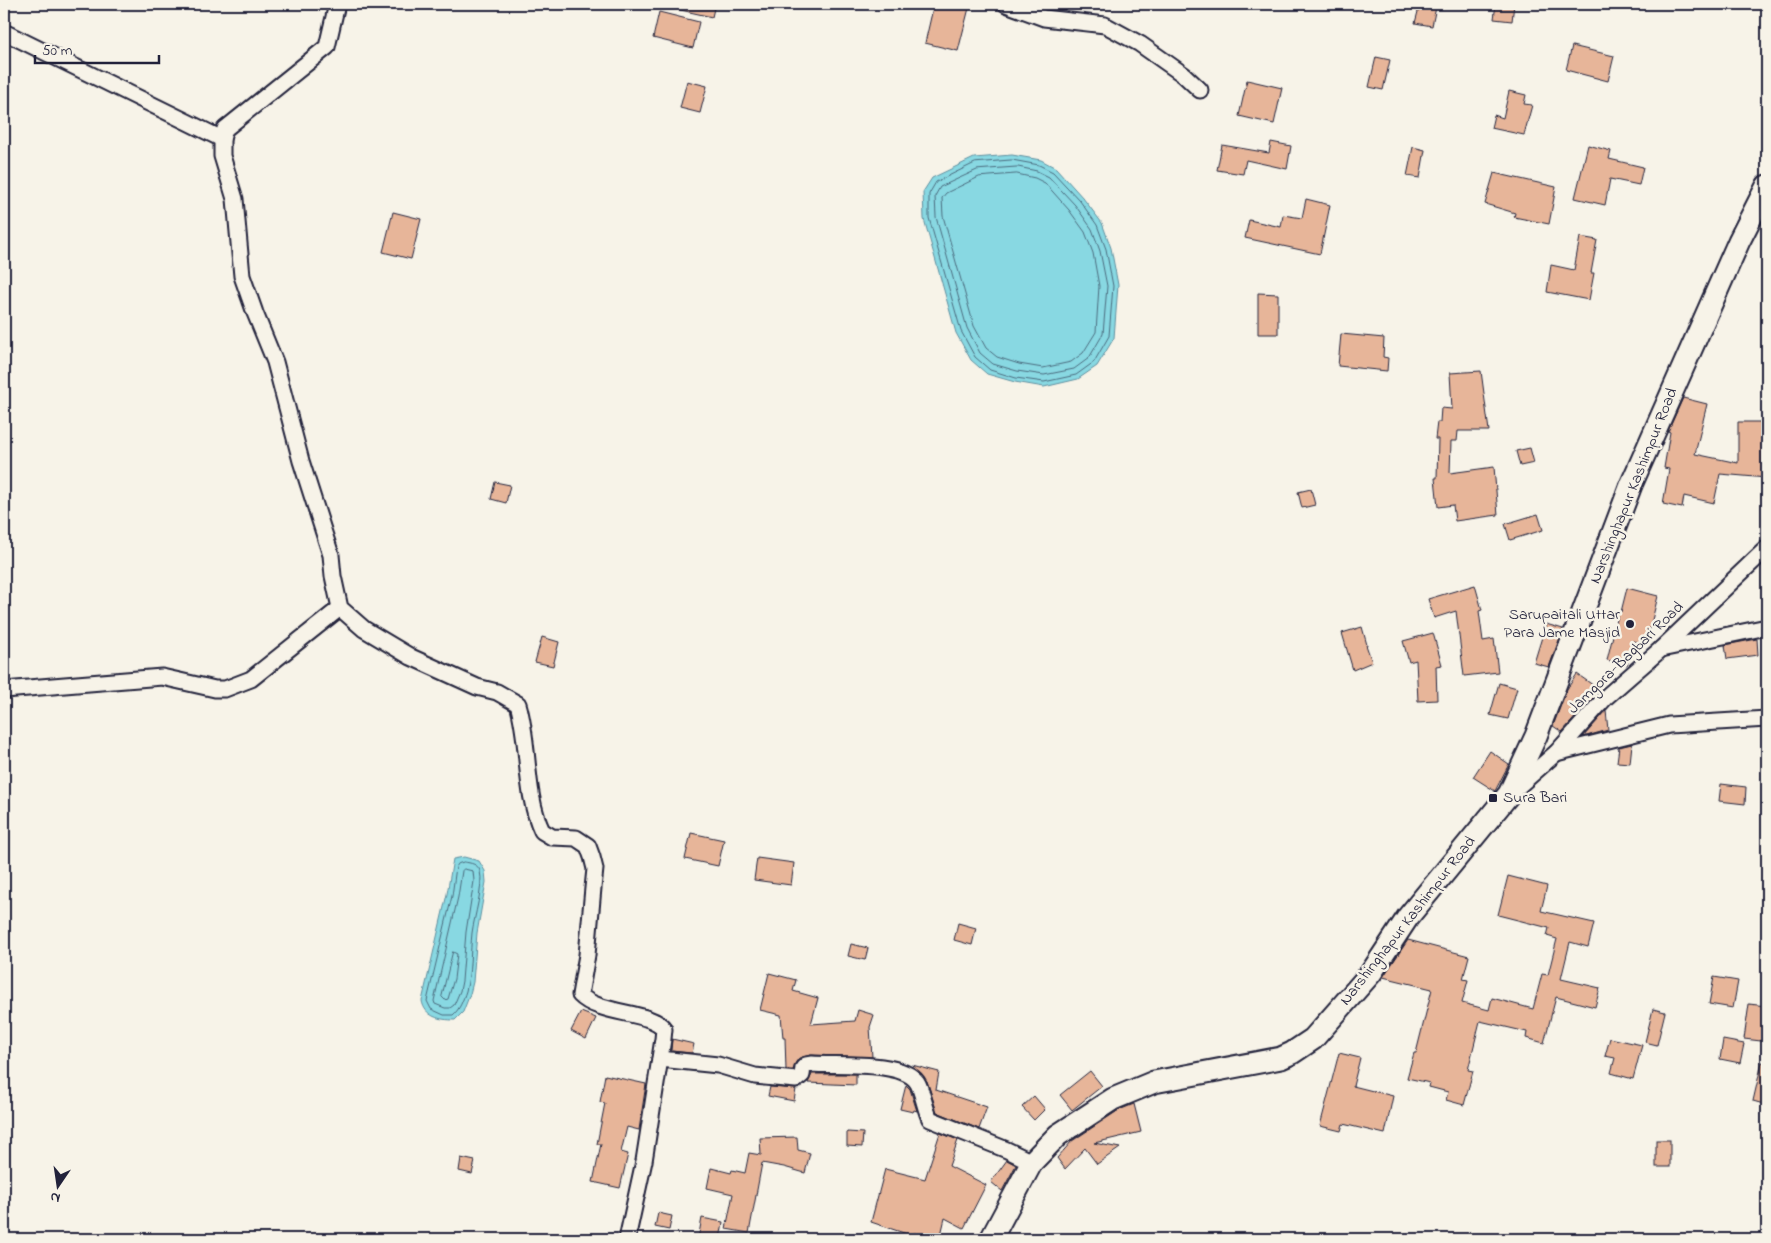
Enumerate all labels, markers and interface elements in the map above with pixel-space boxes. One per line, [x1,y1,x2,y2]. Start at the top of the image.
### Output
scale bar [35,32,159,64]
text: 50 m [42,40,73,62]
street label: Narshinghapur Kashimpur Road [1584,384,1684,588]
street label: Jamgora-Bagbari Road [1562,596,1690,720]
place label: Sarupaitali Uttar Para Jame Masjid [1504,603,1620,645]
marker: Sarupaitali Uttar Para Jame Masjid [1624,618,1636,630]
place label: Sura Bari [1503,786,1567,810]
marker: Sura Bari [1487,792,1499,804]
street label: Narshinghapur Kashimpur Road [1334,831,1482,1011]
north arrow [32,1160,82,1210]
text: N [48,1186,62,1208]

